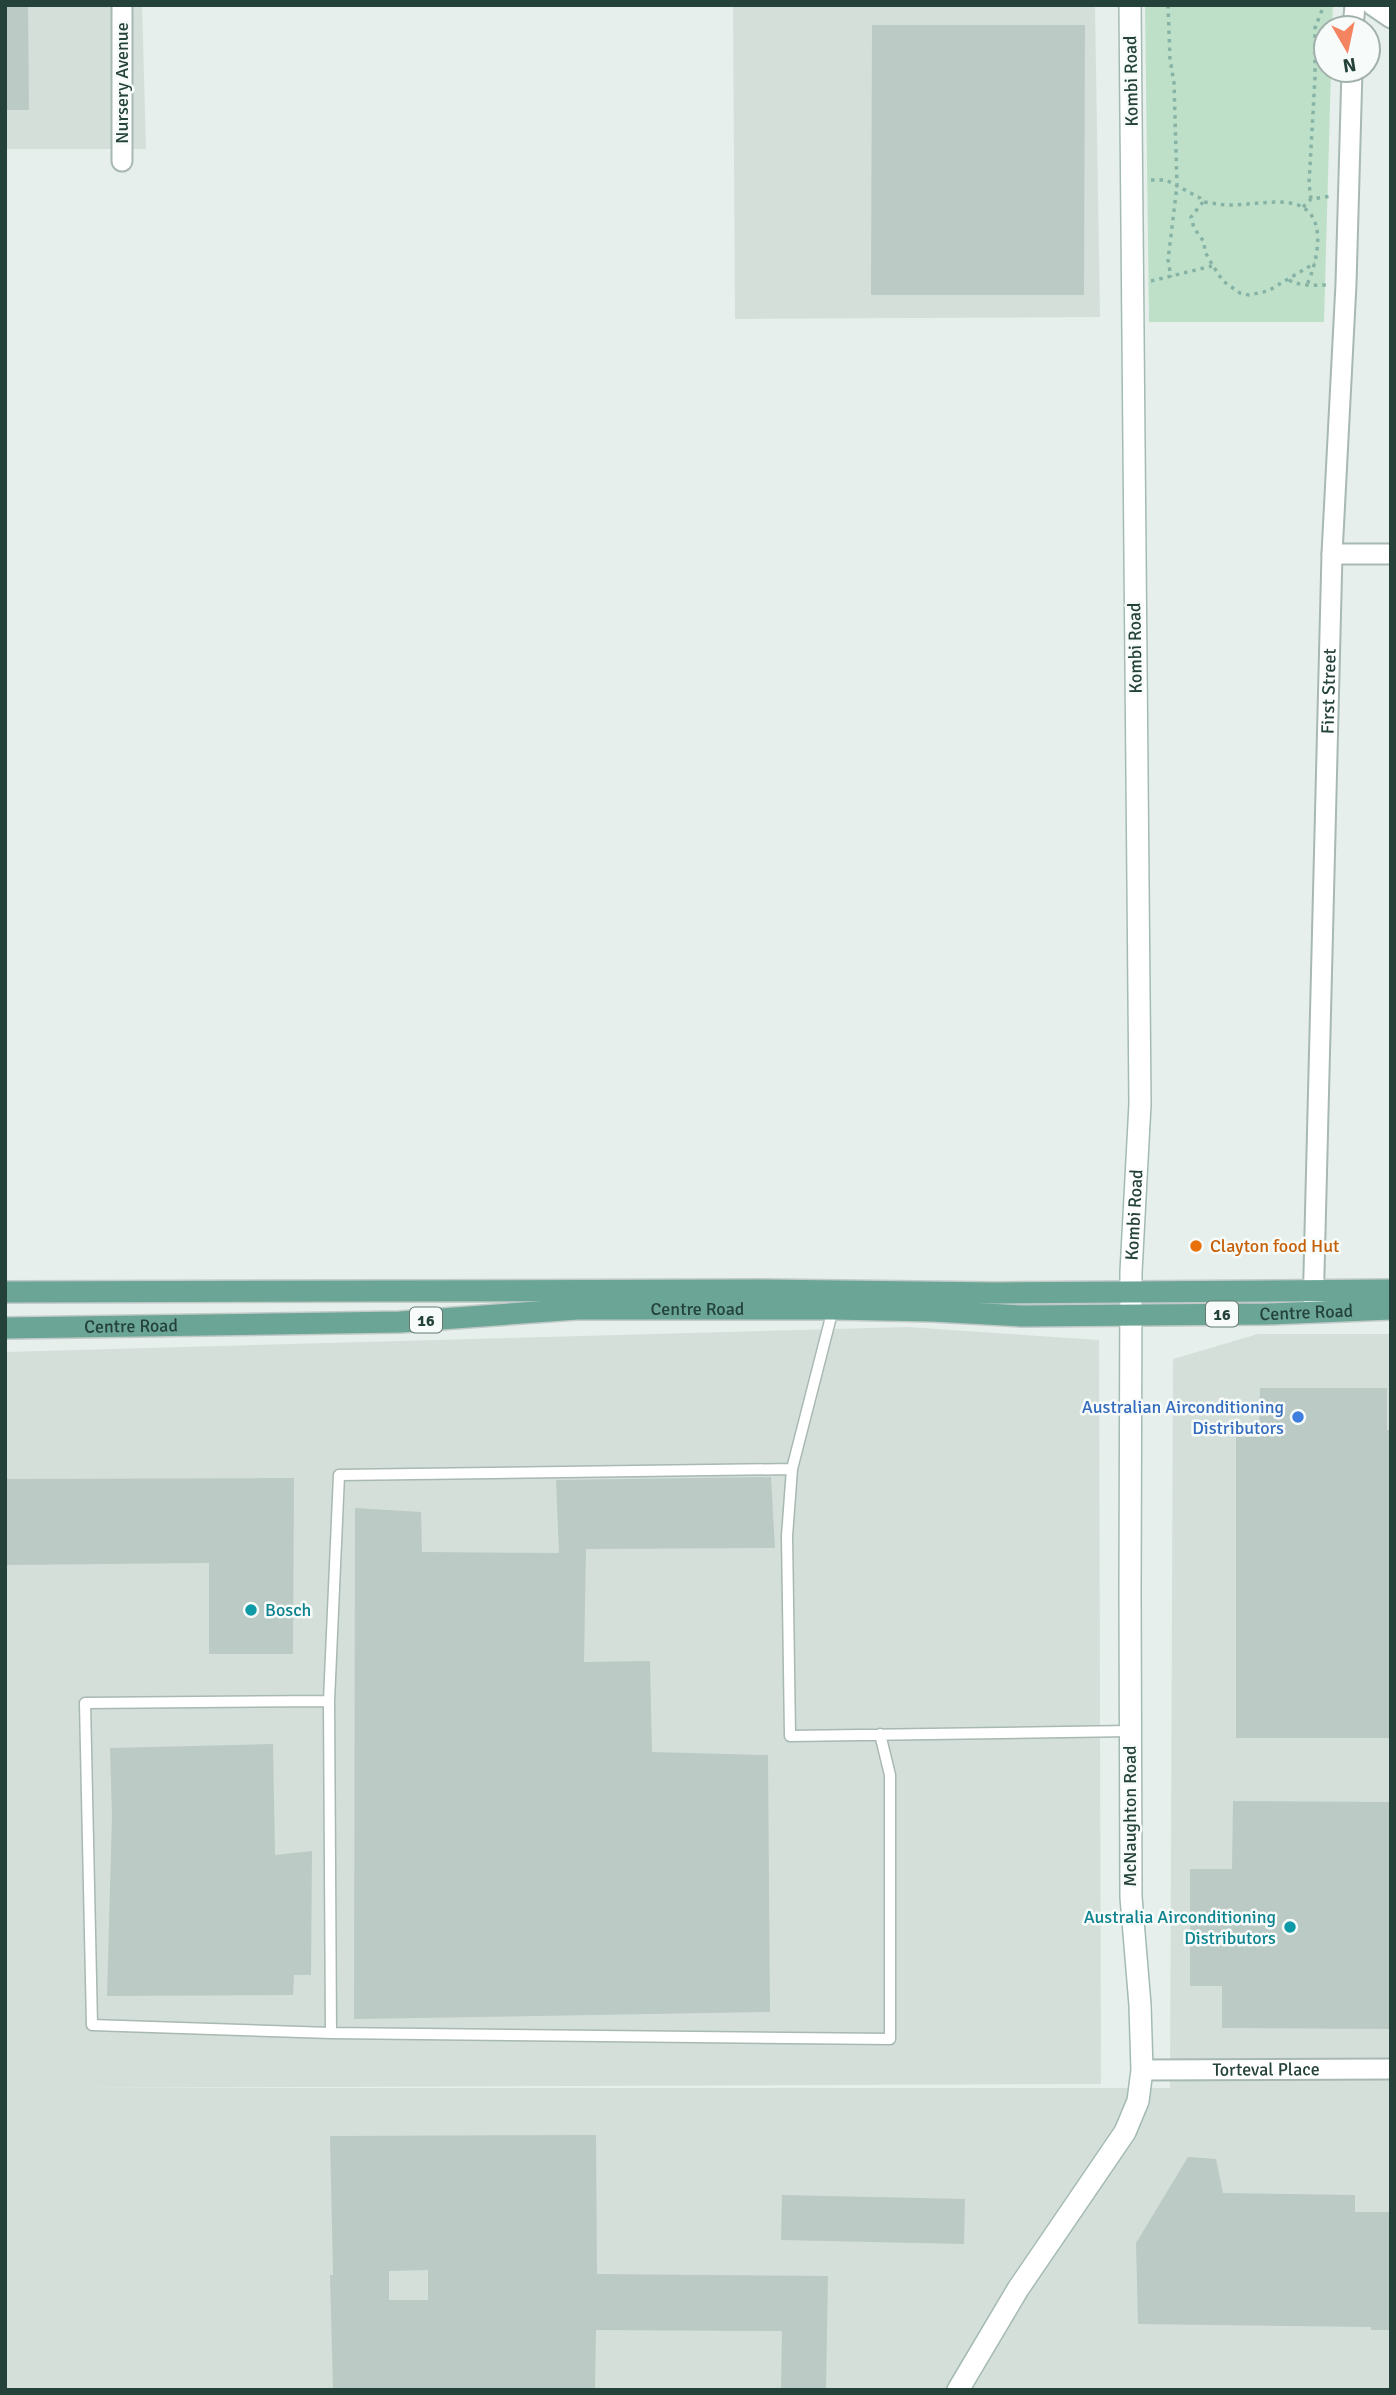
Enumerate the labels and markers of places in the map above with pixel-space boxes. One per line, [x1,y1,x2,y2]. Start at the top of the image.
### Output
place label: Clayton food Hut [1210,1235,1339,1257]
marker: Clayton food Hut [1188,1238,1204,1254]
place label: Australian Airconditioning Distributors [1082,1396,1284,1439]
marker: Australian Airconditioning Distributors [1290,1409,1306,1425]
place label: Bosch [265,1599,311,1621]
marker: Bosch [243,1602,259,1618]
place label: Australia Airconditioning Distributors [1084,1906,1276,1949]
marker: Australia Airconditioning Distributors [1282,1919,1298,1935]

